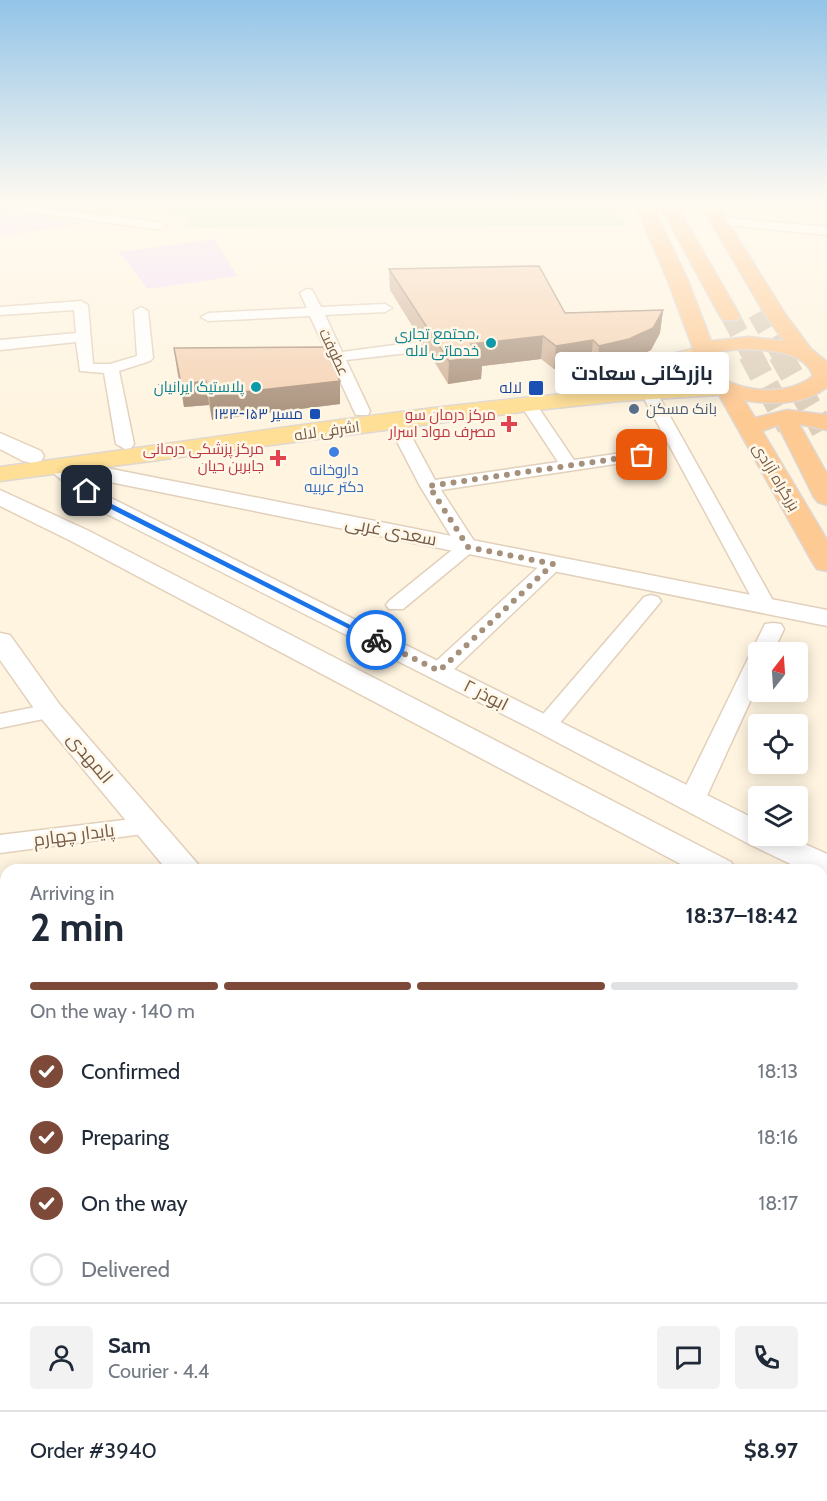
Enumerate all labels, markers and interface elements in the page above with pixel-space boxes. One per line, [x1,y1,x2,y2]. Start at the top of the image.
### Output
street label: عطوفت [315,325,353,379]
place label: مجتمع تجاری، خدماتی لاله [395,325,479,361]
marker: مجتمع تجاری، خدماتی لاله [484,336,498,350]
callout: بازرگانی سعادت [555,353,729,395]
text: بازرگانی سعادت [571,361,713,385]
place label: پلاستیک ایرانیان [154,378,244,397]
place label: لاله [500,379,522,397]
marker: لاله [527,379,545,397]
marker: پلاستیک ایرانیان [249,380,263,394]
place label: بانک مسکن [646,400,717,419]
marker: بانک مسکن [627,402,641,416]
place label: مسیر ۱۵۳-۱۳۳ [214,405,303,423]
place label: مرکز درمان سو مصرف مواد اسرار [388,406,496,441]
marker: مسیر ۱۵۳-۱۳۳ [308,407,322,421]
marker: مرکز درمان سو مصرف مواد اسرار [500,415,518,433]
street label: اشرفی لاله [293,418,361,445]
pin [616,429,667,480]
icon: bag [625,438,658,471]
place label: مرکز پزشکی درمانی جابربن حیان [143,440,264,476]
street label: بزرگراه آزادی [748,440,803,515]
marker: داروخانه دکتر عربیه [327,445,341,459]
marker: مرکز پزشکی درمانی جابربن حیان [269,449,287,467]
place label: داروخانه دکتر عربیه [304,461,364,496]
pin [61,465,112,516]
icon: home [70,474,103,507]
street label: سعدی غربی [343,511,439,551]
courier [346,610,406,670]
icon: bike [360,624,393,657]
north arrow [748,642,808,702]
map controls [748,642,808,846]
street label: ابوذر ۲ [460,675,512,715]
button: locate [748,714,808,774]
street label: المهدی [62,728,118,788]
button: layers [748,786,808,846]
street label: پایدار چهارم [32,819,116,852]
text: Arriving in [30,881,114,905]
text: 18:37–18:42 [686,902,798,929]
text: 2 min [30,903,124,951]
text: On the way · 140 m [30,999,195,1023]
icon: check [30,1055,63,1088]
text: Confirmed [81,1058,180,1085]
text: 18:13 [758,1059,798,1083]
icon: check [30,1121,63,1154]
text: Preparing [81,1124,169,1151]
text: 18:16 [757,1125,798,1149]
icon: check [30,1187,63,1220]
text: On the way [81,1190,188,1217]
text: 18:17 [759,1191,798,1215]
text: Delivered [81,1256,170,1283]
button: person [30,1326,93,1389]
button: chat [657,1326,720,1389]
button: phone [735,1326,798,1389]
text: Sam [108,1332,151,1359]
text: Courier · 4.4 [108,1359,209,1383]
text: Order #3940 [30,1437,157,1464]
text: $8.97 [744,1437,798,1464]

